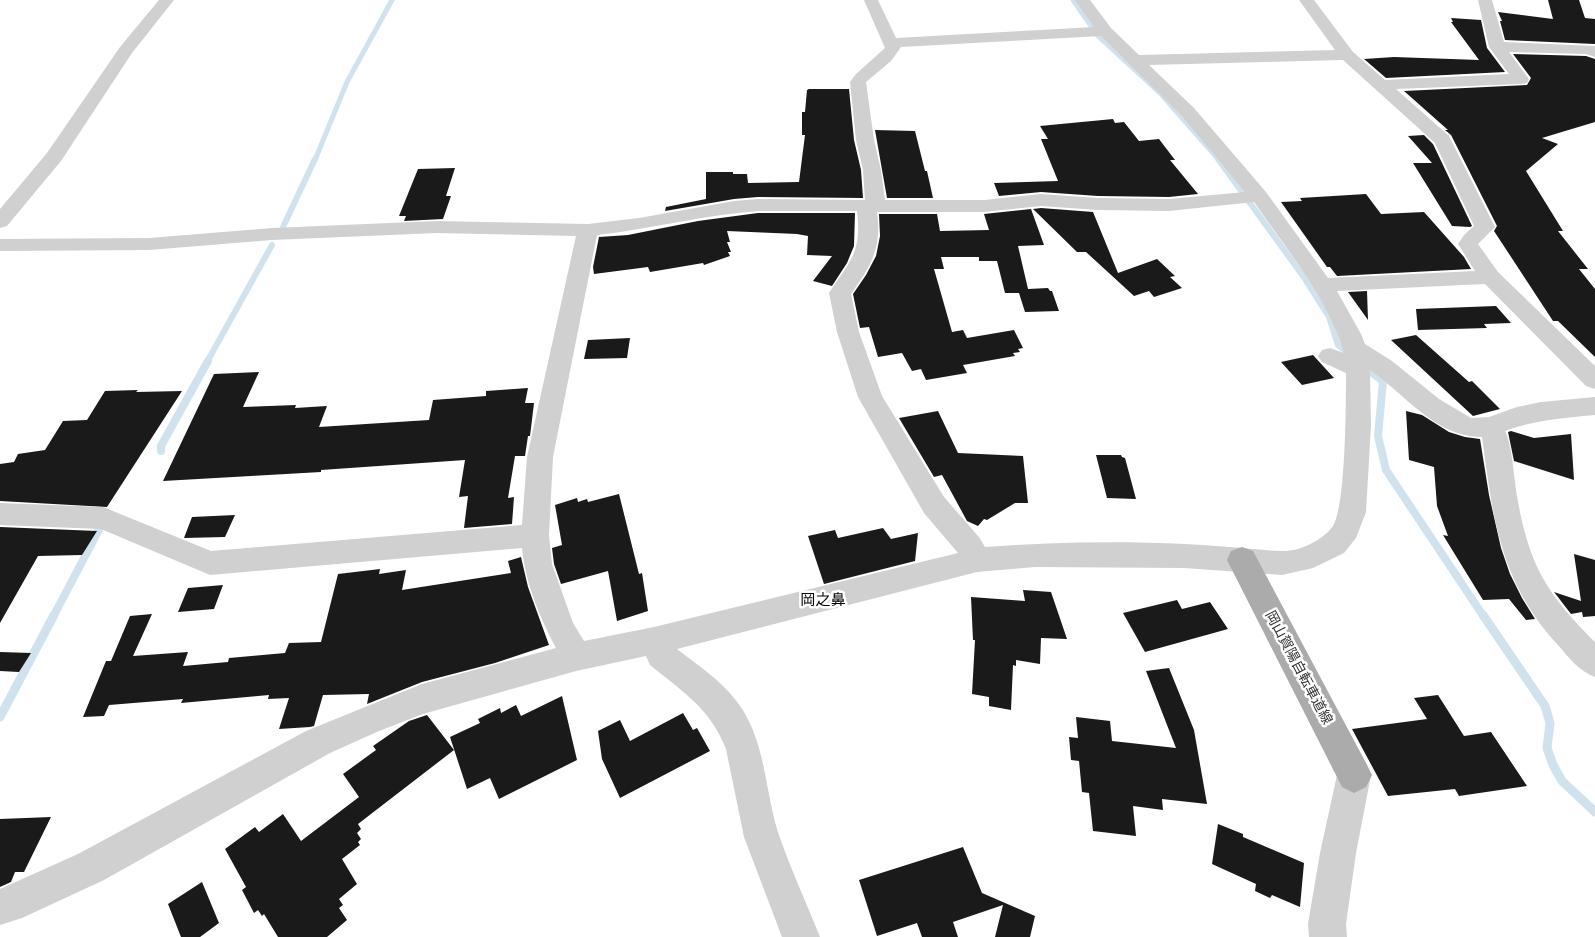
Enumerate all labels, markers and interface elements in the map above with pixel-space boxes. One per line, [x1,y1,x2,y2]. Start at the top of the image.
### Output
district label: 岡之鼻 [801,592,845,610]
street label: 岡山賀陽自転車道線 [1261,608,1335,728]

